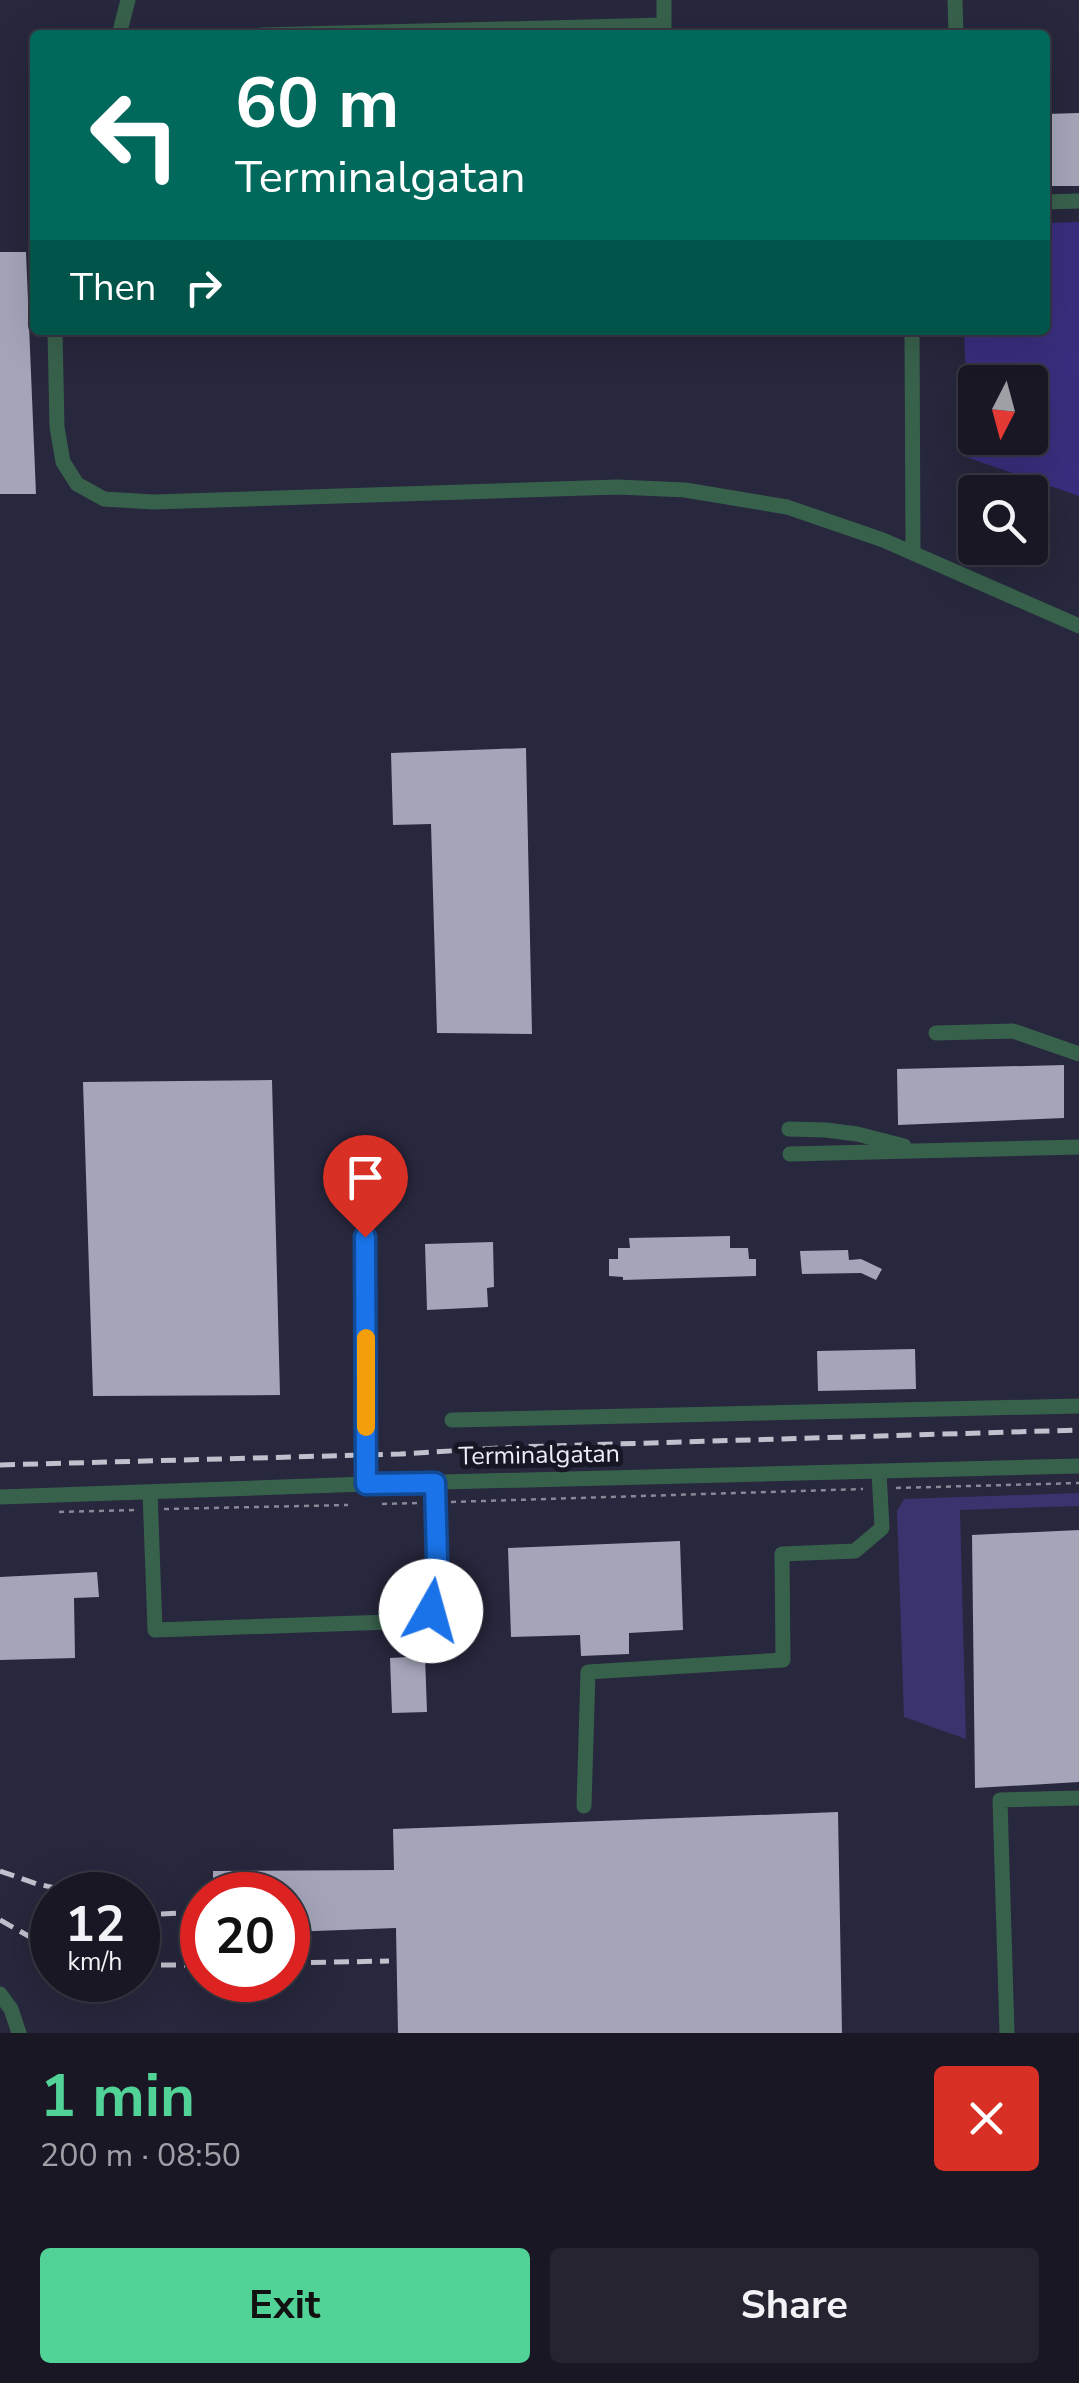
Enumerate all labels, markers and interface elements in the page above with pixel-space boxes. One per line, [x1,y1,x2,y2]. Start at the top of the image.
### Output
text: 60 m [235,56,399,152]
icon: left [70,70,200,200]
text: Terminalgatan [235,147,526,208]
icon: right [176,260,231,315]
text: Then [70,262,156,313]
north arrow [958,365,1048,455]
map controls [958,365,1048,565]
button: search [958,475,1048,565]
pin [323,1135,408,1238]
icon: arrive [338,1150,393,1205]
street label: Terminalgatan [458,1437,620,1473]
position arrow [379,1559,483,1663]
speed limit sign: 20 [180,1872,310,2002]
text: 12 [65,1890,125,1959]
text: km/h [67,1945,123,1979]
text: 1 min [40,2055,195,2137]
button: close [934,2066,1039,2171]
text: 200 m · 08:50 [40,2134,241,2177]
button: Exit [40,2248,530,2363]
button: Share [550,2248,1039,2363]

